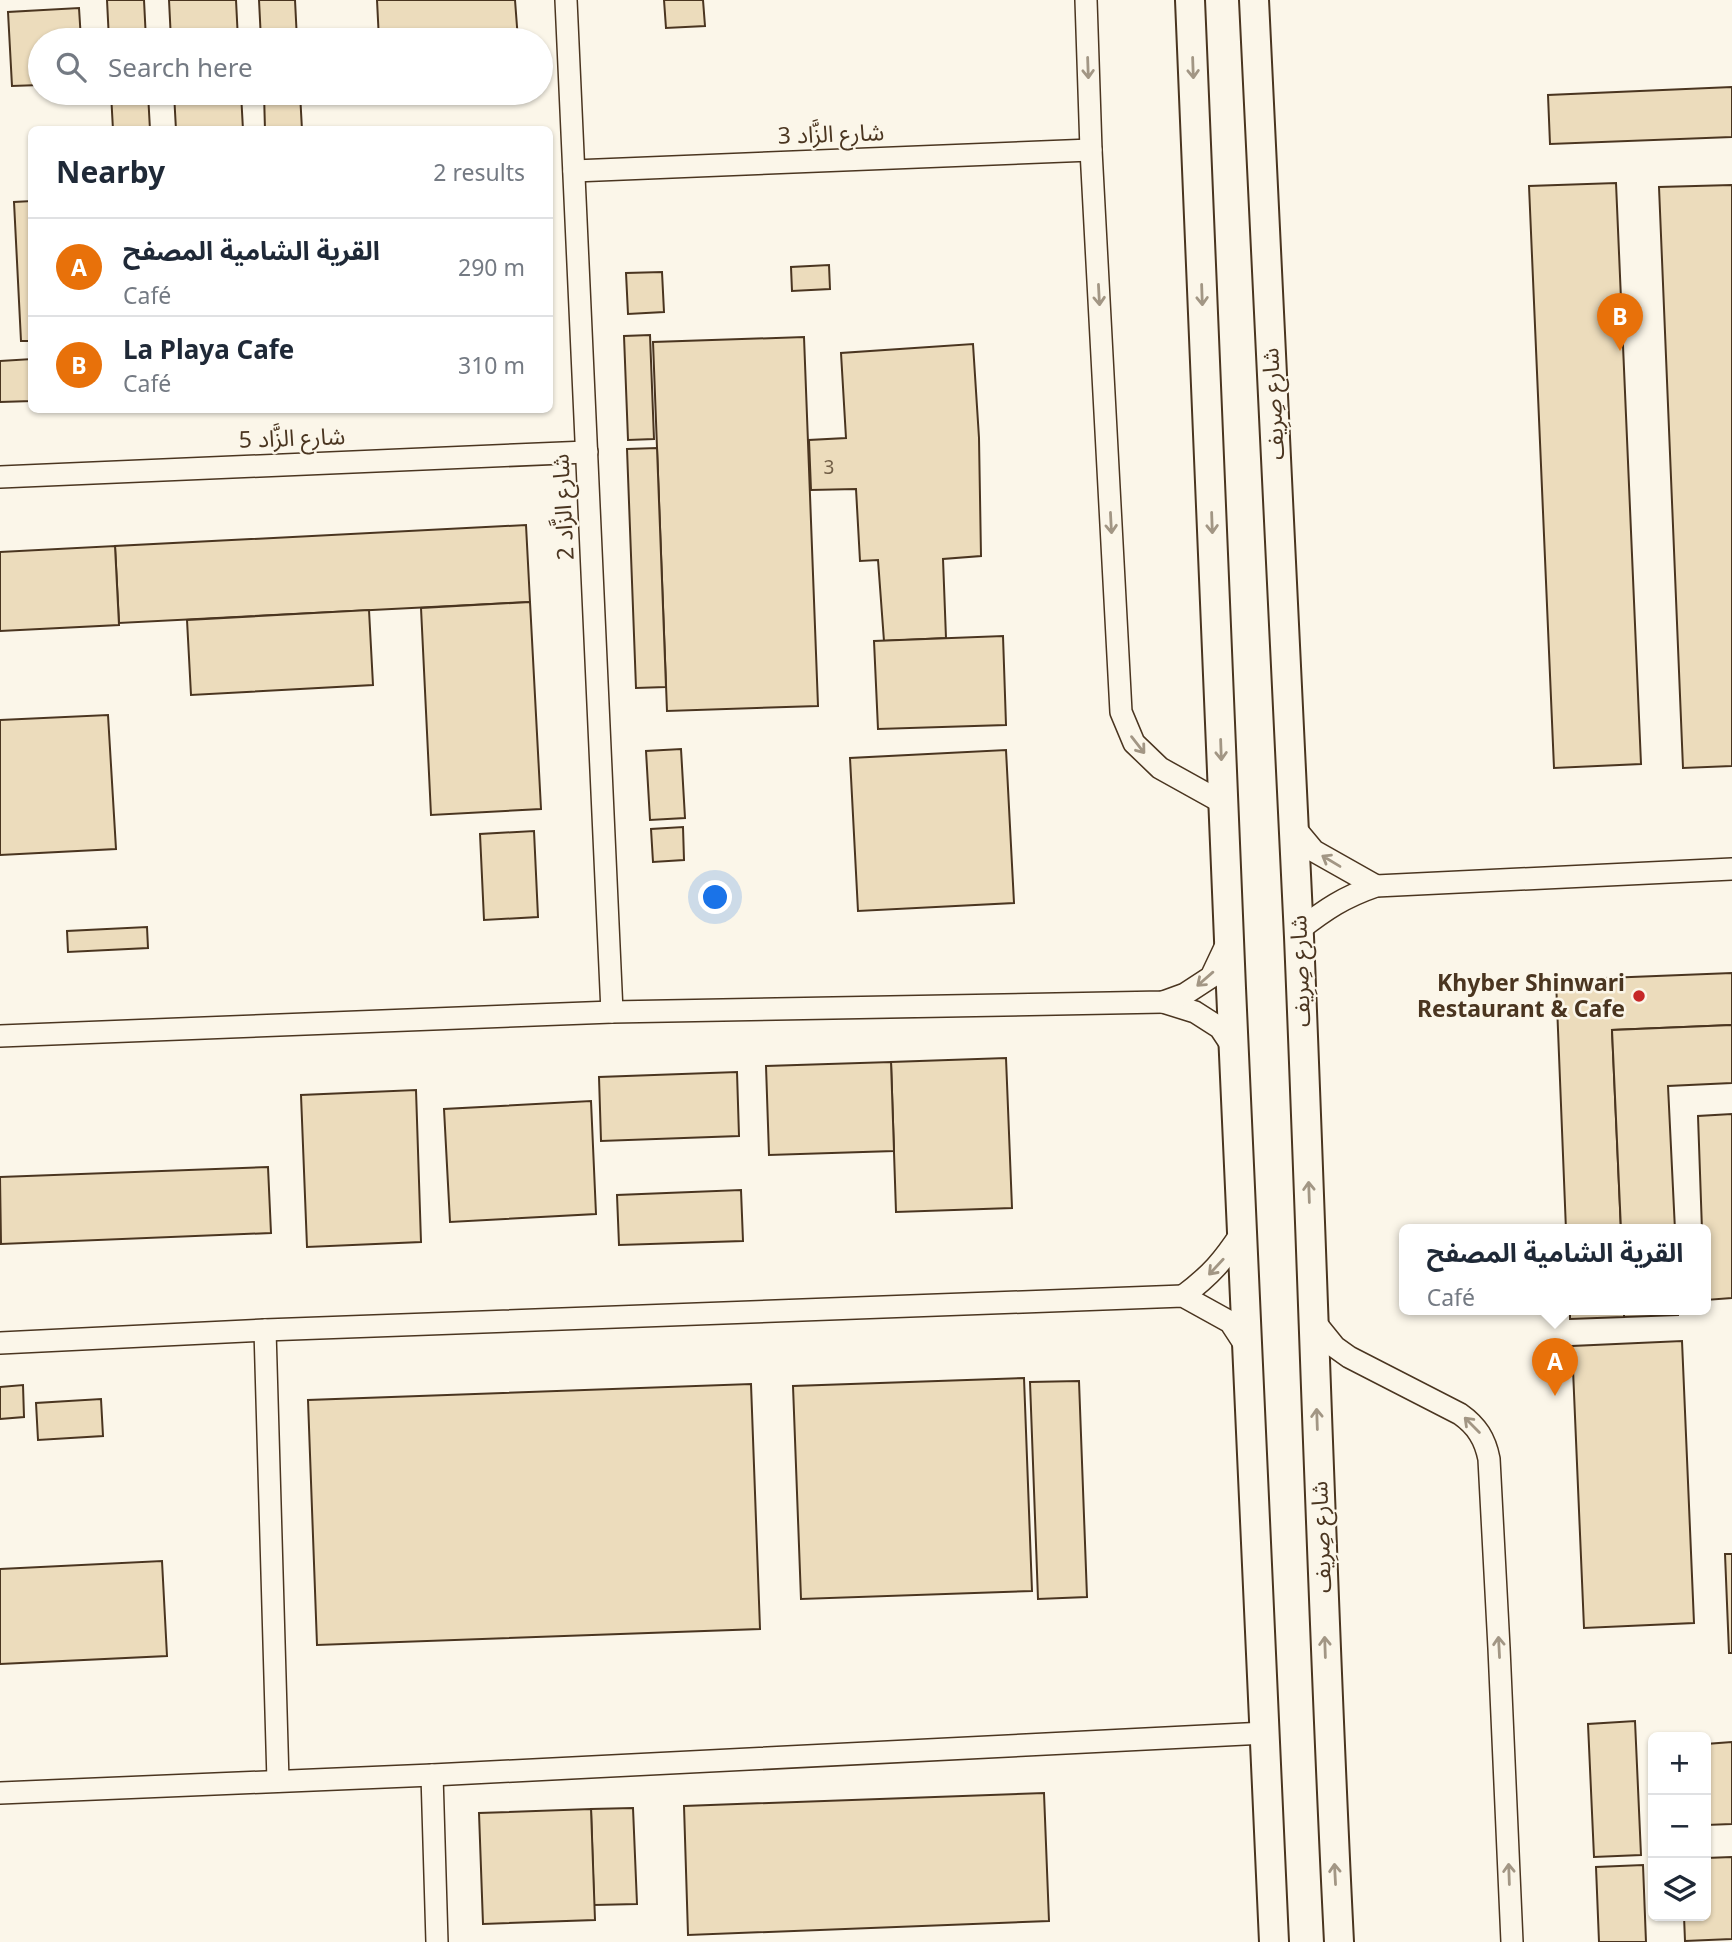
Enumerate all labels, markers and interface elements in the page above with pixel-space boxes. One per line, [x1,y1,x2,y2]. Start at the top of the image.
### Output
search box [28,28,553,105]
icon: search [52,48,90,86]
text: Search here [108,49,253,85]
one-way arrow [1082,56,1095,79]
one-way arrow [1186,56,1199,79]
street label: شارع الزَّاد 3 [777,115,885,153]
text: Nearby [56,151,165,192]
text: 2 results [433,156,525,188]
text: القرية الشامية المصفح [123,232,380,268]
text: A [71,251,87,283]
text: 290 m [458,251,525,283]
text: Café [123,279,171,311]
one-way arrow [1092,284,1105,307]
one-way arrow [1196,284,1209,307]
pin: B [1597,293,1643,351]
text: La Playa Cafe [123,331,294,367]
street label: شارع صِرِيف [1253,347,1293,461]
text: B [71,349,87,381]
text: 310 m [458,349,525,381]
text: Café [123,367,171,399]
street label: شارع الزَّاد 5 [238,419,346,457]
street label: شارع الزَّاد 2 [543,453,583,561]
house number: 3 [824,454,834,480]
one-way arrow [1104,511,1117,534]
one-way arrow [1205,511,1218,534]
one-way arrow [1130,736,1146,754]
one-way arrow [1214,738,1227,761]
one-way arrow [1321,854,1341,868]
your location [698,880,732,914]
street label: شارع صِرِيف [1281,914,1319,1028]
place label: Khyber Shinwari Restaurant & Cafe [1417,966,1625,1024]
one-way arrow [1196,971,1214,987]
marker: Khyber Shinwari Restaurant & Cafe [1631,988,1647,1004]
one-way arrow [1303,1181,1316,1204]
popup [1399,1224,1711,1315]
text: القرية الشامية المصفح [1427,1234,1683,1270]
one-way arrow [1208,1258,1225,1275]
text: Café [1427,1281,1475,1313]
pin: A [1532,1338,1578,1396]
one-way arrow [1311,1408,1324,1431]
one-way arrow [1464,1416,1481,1433]
street label: شارع صِرِيف [1302,1480,1340,1594]
one-way arrow [1318,1635,1331,1658]
one-way arrow [1492,1636,1505,1658]
map controls [1648,1732,1711,1921]
button: + [1648,1732,1711,1795]
button: − [1648,1795,1711,1858]
button: layers [1648,1858,1711,1921]
one-way arrow [1329,1863,1342,1886]
one-way arrow [1502,1863,1515,1886]

